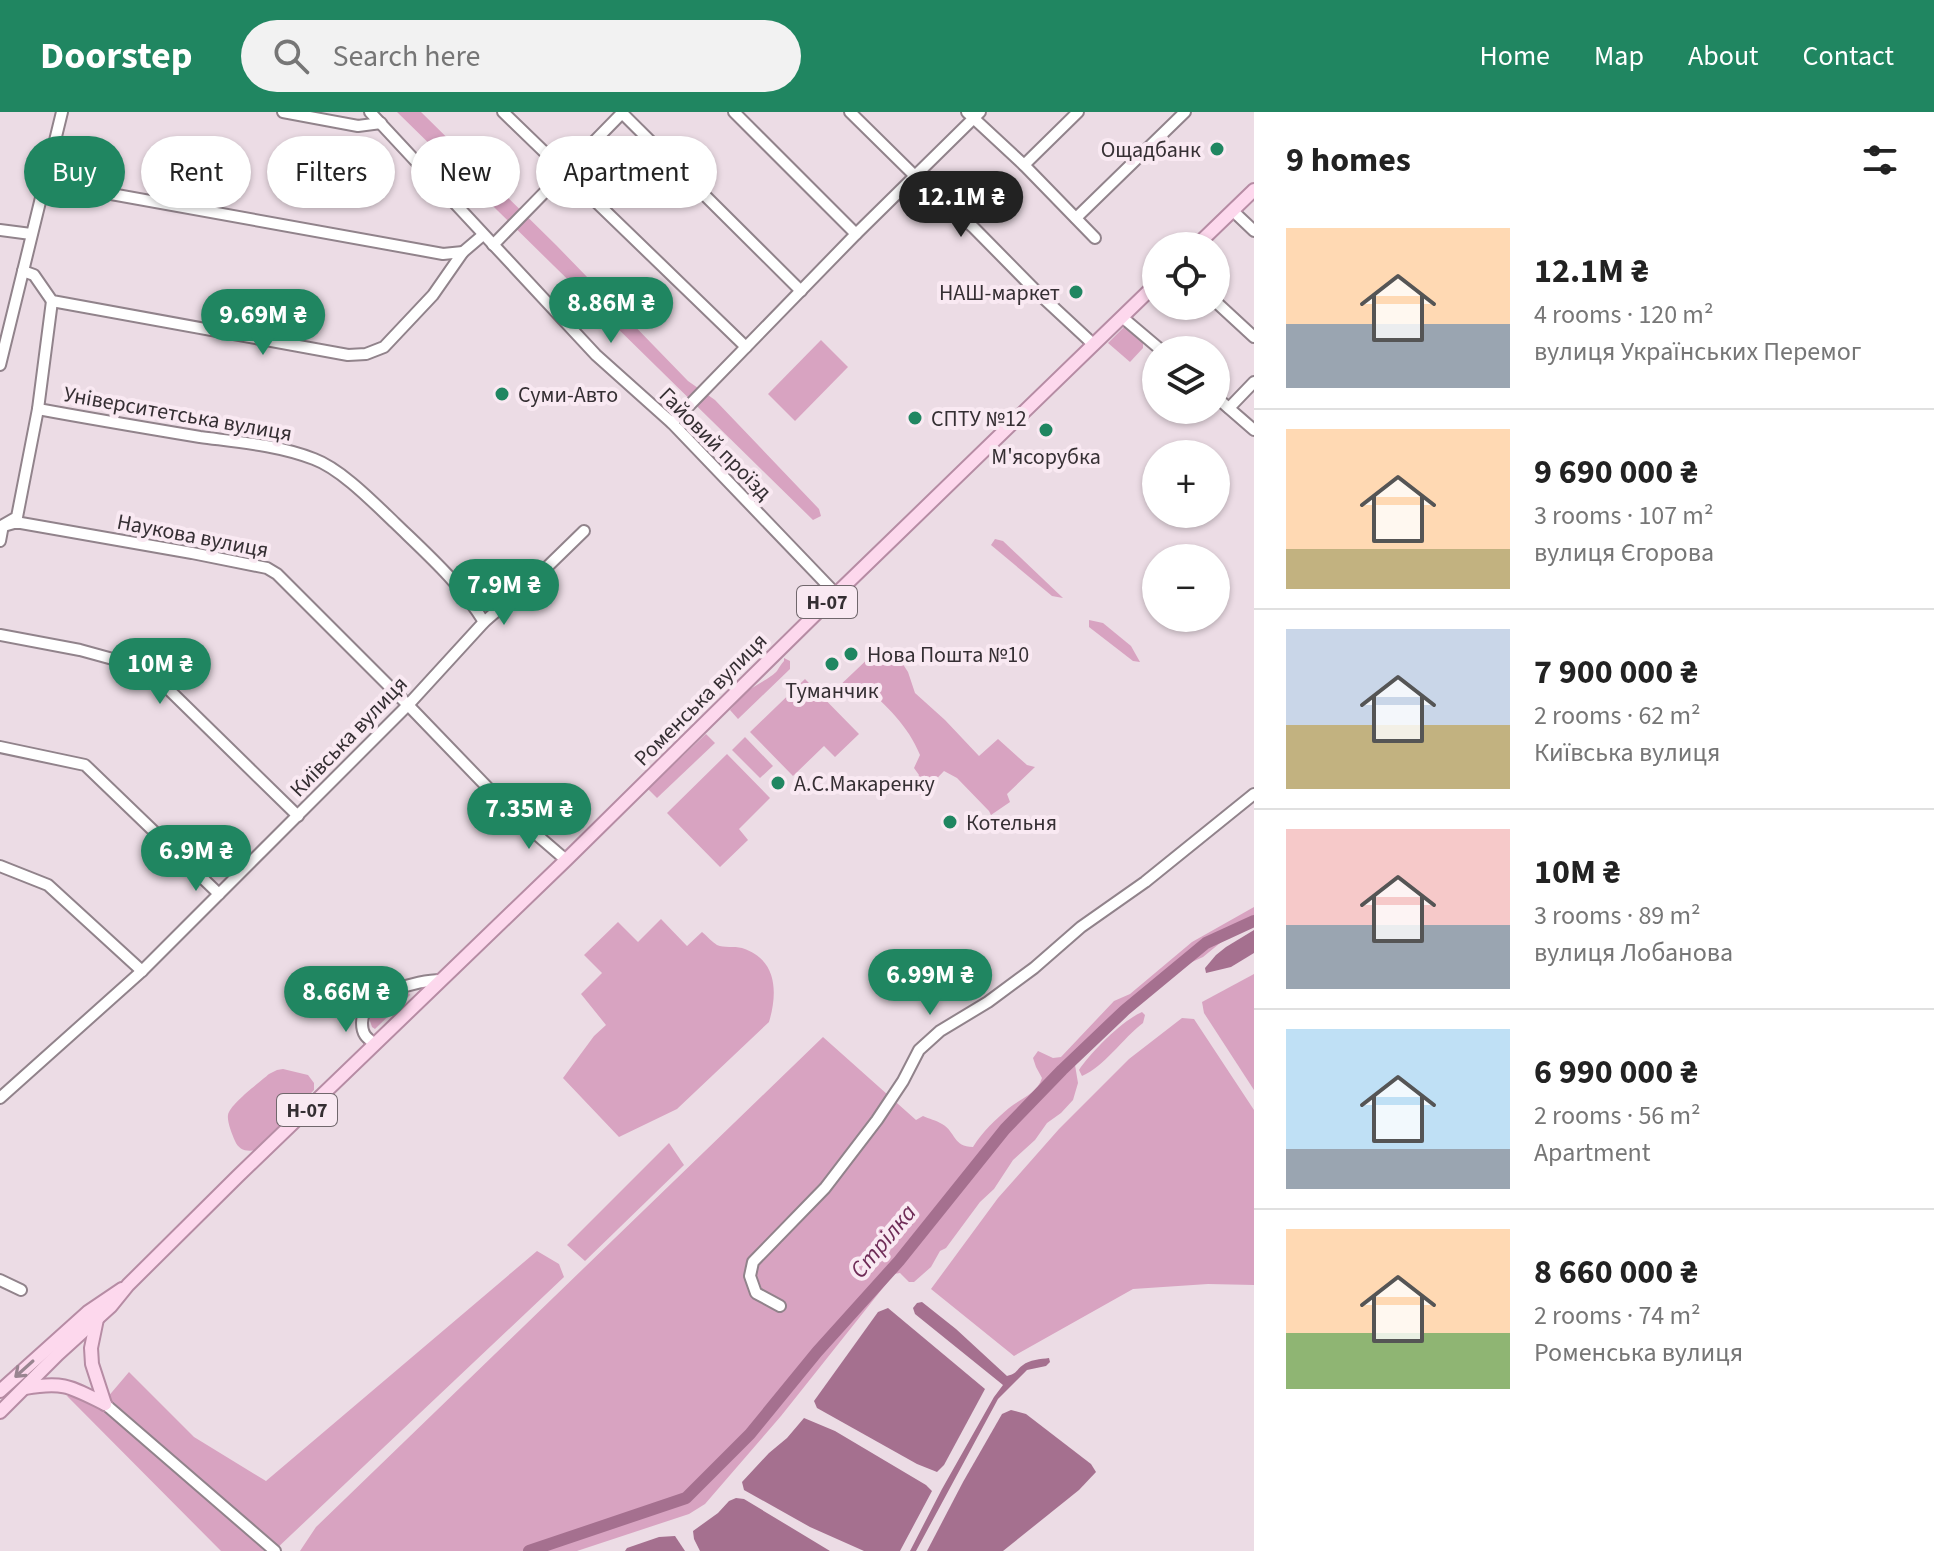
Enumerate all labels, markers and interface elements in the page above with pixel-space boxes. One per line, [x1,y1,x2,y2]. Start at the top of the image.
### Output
search box [241,20,801,92]
text: Doorstep [40,29,193,83]
icon: search [269,34,313,78]
text: Search here [333,35,480,78]
text: Home [1479,36,1550,76]
text: Map [1594,36,1644,76]
text: About [1688,36,1759,76]
text: Contact [1803,36,1894,76]
place label: Ощадбанк [1101,134,1201,166]
chip: Buy [24,136,125,208]
chip: Rent [141,136,251,208]
chip: Filters [267,136,395,208]
chip: New [411,136,520,208]
chip: Apartment [536,136,717,208]
text: 9 homes [1286,136,1411,185]
icon: filters [1858,138,1902,182]
marker: Ощадбанк [1208,140,1226,158]
pin: 12.1M ₴ [887,171,1035,239]
text: 12.1M ₴ [917,178,1005,215]
map controls [1142,232,1230,632]
button: locate [1142,232,1230,320]
text: 12.1M ₴ [1534,247,1649,296]
icon: home [1350,260,1446,356]
pin: 8.86M ₴ [537,277,685,345]
place label: НАШ-маркет [939,277,1060,309]
marker: НАШ-маркет [1067,283,1085,301]
text: 8.86M ₴ [567,284,655,321]
pin: 9.69M ₴ [189,289,337,357]
text: 9.69M ₴ [219,296,307,333]
text: 4 rooms · 120 m² [1534,296,1713,333]
text: вулиця Українських Перемог [1534,333,1862,370]
button: layers [1142,336,1230,424]
street label: Університетська вулиця [61,378,295,450]
place label: Суми-Авто [518,379,618,411]
street label: Гайовий проїзд [652,380,779,508]
marker: Суми-Авто [493,385,511,403]
place label: СПТУ №12 [931,403,1027,435]
marker: СПТУ №12 [906,409,924,427]
marker: М'ясорубка [1037,421,1055,439]
button: + [1142,440,1230,528]
place label: М'ясорубка [991,441,1101,473]
text: 9 690 000 ₴ [1534,448,1698,497]
icon: home [1350,461,1446,557]
text: 3 rooms · 107 m² [1534,497,1713,534]
street label: Наукова вулиця [114,506,271,566]
text: вулиця Єгорова [1534,534,1714,571]
button: − [1142,544,1230,632]
pin: 7.9M ₴ [439,559,569,627]
text: 7.9M ₴ [467,566,541,603]
road number: Н-07 [797,586,857,618]
street label: Роменська вулиця [627,626,775,774]
pin: 10M ₴ [104,638,216,706]
place label: Нова Пошта №10 [867,639,1029,671]
text: 10M ₴ [127,645,193,682]
marker: Нова Пошта №10 [842,645,860,663]
text: 7 900 000 ₴ [1534,648,1698,697]
marker: Туманчик [823,655,841,673]
icon: home [1350,661,1446,757]
street label: Київська вулиця [282,669,415,805]
place label: Туманчик [785,675,879,707]
text: 2 rooms · 62 m² [1534,697,1701,734]
text: Київська вулиця [1534,734,1720,771]
place label: А.С.Макаренку [794,768,935,800]
marker: А.С.Макаренку [769,774,787,792]
pin: 7.35M ₴ [455,783,603,851]
text: 7.35M ₴ [485,790,573,827]
place label: Котельня [966,807,1057,839]
marker: Котельня [941,813,959,831]
pin: 6.9M ₴ [131,825,261,893]
text: 6.9M ₴ [159,832,233,869]
text: 10M ₴ [1534,848,1621,897]
icon: home [1350,861,1446,957]
text: 3 rooms · 89 m² [1534,897,1701,934]
text: вулиця Лобанова [1534,934,1733,971]
pin: 6.99M ₴ [856,949,1004,1017]
text: 6.99M ₴ [886,956,974,993]
pin: 8.66M ₴ [272,966,420,1034]
text: 8.66M ₴ [302,973,390,1010]
text: 6 990 000 ₴ [1534,1048,1698,1097]
icon: home [1350,1061,1446,1157]
road number: Н-07 [277,1094,337,1126]
text: 2 rooms · 56 m² [1534,1097,1701,1134]
text: Apartment [1534,1134,1651,1171]
water label: Стрілка [842,1196,925,1286]
text: 8 660 000 ₴ [1534,1248,1698,1297]
icon: home [1350,1261,1446,1357]
text: 2 rooms · 74 m² [1534,1297,1701,1334]
text: Роменська вулиця [1534,1334,1743,1371]
one-way arrow [14,1360,34,1378]

